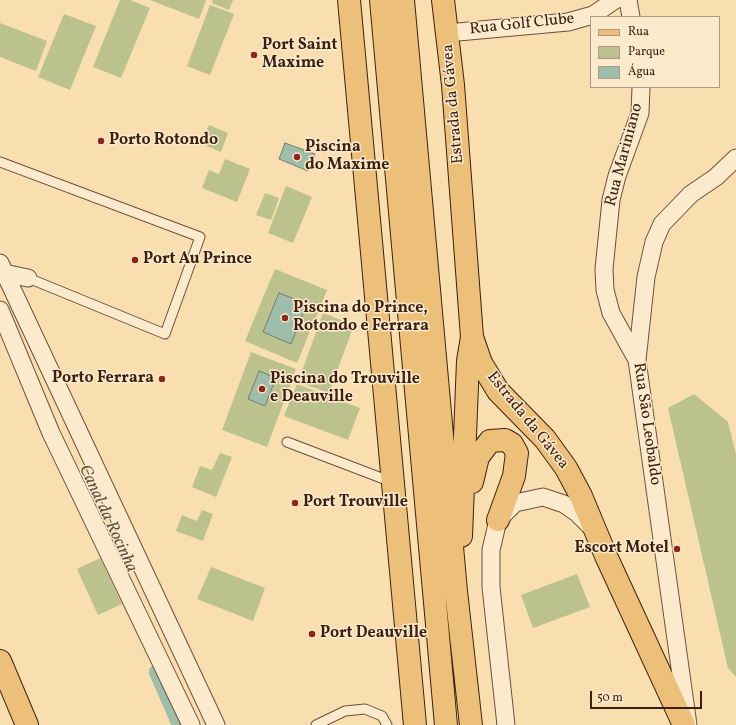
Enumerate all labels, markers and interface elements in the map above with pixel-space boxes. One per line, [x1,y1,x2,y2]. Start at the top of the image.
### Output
street label: Rua Golf Clube [469,10,575,40]
legend [590,16,720,88]
text: Rua [628,24,649,40]
place label: Port Saint Maxime [262,36,338,74]
street label: Estrada da Gávea [439,43,469,165]
text: Parque [628,44,665,60]
marker: Port Saint Maxime [249,50,259,60]
text: Água [628,64,655,80]
street label: Rua Mariniano [602,101,648,209]
place label: Porto Rotondo [109,131,218,151]
marker: Porto Rotondo [96,136,106,146]
place label: Piscina do Maxime [305,138,389,176]
marker: Piscina do Maxime [292,152,302,162]
place label: Port Au Prince [143,250,252,270]
marker: Port Au Prince [130,255,140,265]
place label: Piscina do Prince, Rotondo e Ferrara [293,299,429,337]
marker: Piscina do Prince, Rotondo e Ferrara [280,313,290,323]
street label: Rua São Leobaldo [628,361,664,487]
street label: Estrada da Gávea [482,368,572,474]
place label: Porto Ferrara [52,369,154,389]
place label: Piscina do Trouville e Deauville [270,370,420,408]
marker: Porto Ferrara [157,374,167,384]
marker: Piscina do Trouville e Deauville [257,384,267,394]
water label: Canal da Rocinha [73,462,141,576]
place label: Port Trouville [303,493,408,513]
marker: Port Trouville [290,498,300,508]
place label: Escort Motel [574,539,669,559]
marker: Escort Motel [672,544,682,554]
place label: Port Deauville [320,624,427,644]
marker: Port Deauville [307,629,317,639]
scale bar [592,683,704,709]
text: 50 m [597,690,623,706]

